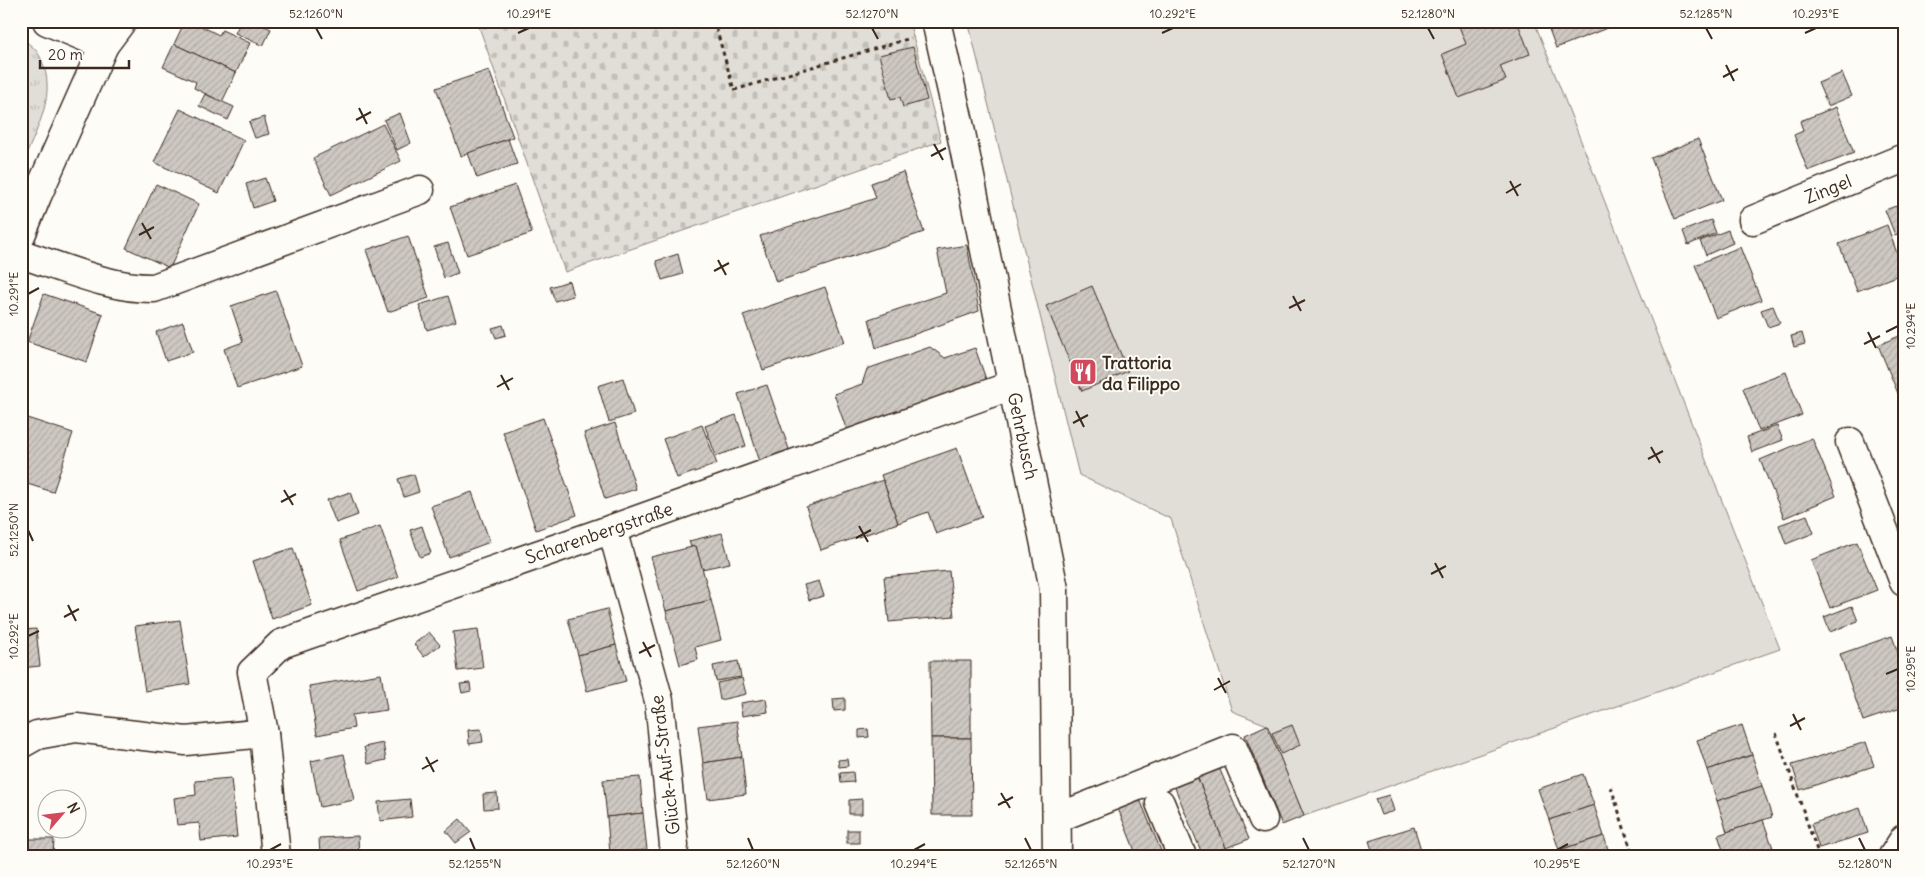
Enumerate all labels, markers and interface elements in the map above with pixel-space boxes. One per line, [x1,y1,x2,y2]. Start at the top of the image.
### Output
text: 52.1260°N [289,6,343,21]
text: 10.291°E [507,6,551,21]
text: 52.1270°N [846,6,898,21]
text: 10.292°E [1150,6,1196,21]
text: 52.1280°N [1401,6,1455,21]
text: 52.1285°N [1680,6,1732,21]
text: 10.293°E [1793,6,1839,21]
scale bar [40,38,129,70]
text: 20 m [48,45,83,64]
street label: Zingel [1801,169,1855,209]
text: 10.291°E [6,272,21,316]
text: 10.294°E [1903,303,1918,349]
place label: Trattoria da Filippo [1102,351,1180,395]
restaurant icon: Trattoria da Filippo [1068,357,1098,387]
street label: Gehrbusch [1003,390,1043,482]
street label: Scharenbergstraße [522,497,676,569]
text: 52.1250°N [6,503,21,557]
text: 10.292°E [6,613,21,659]
text: 10.295°E [1903,646,1918,692]
street label: Glück-Auf-Straße [645,694,685,836]
north arrow [38,790,88,840]
text: N [63,799,84,816]
text: 10.293°E [247,856,293,871]
text: 52.1255°N [449,856,501,871]
text: 52.1260°N [726,856,780,871]
text: 10.294°E [891,856,937,871]
text: 52.1265°N [1005,856,1057,871]
text: 52.1270°N [1283,856,1335,871]
text: 10.295°E [1534,856,1580,871]
text: 52.1280°N [1838,856,1892,871]

